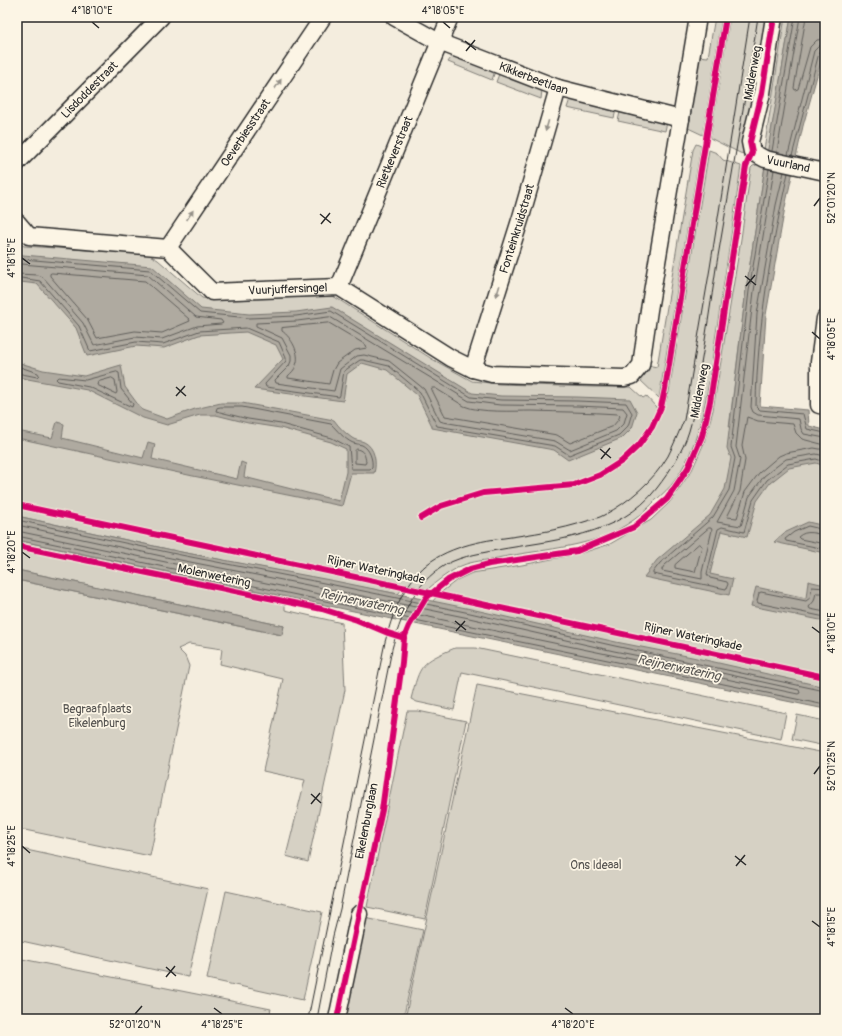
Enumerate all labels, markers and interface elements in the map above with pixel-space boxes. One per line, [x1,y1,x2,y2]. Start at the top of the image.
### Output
text: 4°18'10"E [71,5,113,17]
text: 4°18'05"E [422,5,464,17]
street label: Middenweg [741,45,765,101]
street label: Lisdoddestraat [58,58,121,121]
street label: Kikkerbeetlaan [497,58,570,98]
one-way arrow [274,79,282,89]
street label: Oeverbiesstraat [217,96,274,169]
street label: Rietkeverstraat [373,114,416,190]
one-way arrow [544,120,550,132]
street label: Vuurland [765,152,811,176]
text: 52°01'20"N [826,172,838,224]
street label: Fonteinkruidstraat [496,182,538,275]
one-way arrow [186,209,193,221]
text: 4°18'15"E [6,238,18,278]
street label: Vuurjuffersingel [248,280,328,298]
one-way arrow [495,285,501,297]
text: 4°18'05"E [826,318,838,360]
street label: Middenweg [687,362,713,420]
text: 4°18'20"E [6,531,18,573]
street label: Rijner Wateringkade [326,552,426,588]
street label: Molenwetering [176,561,252,591]
water label: Reijnerwatering [319,585,407,619]
text: 4°18'10"E [826,612,838,654]
street label: Rijner Wateringkade [643,619,743,655]
water label: Reijnerwatering [636,651,724,685]
park label: Begraafplaats Eikelenburg [63,702,132,731]
text: 52°01'25"N [826,741,838,791]
street label: Eikelenburglaan [352,781,382,860]
text: 4°18'25"E [6,825,18,867]
park label: Ons Ideaal [570,858,622,873]
text: 4°18'15"E [826,907,838,947]
text: 52°01'20"N [109,1019,161,1031]
text: 4°18'25"E [201,1019,243,1031]
text: 4°18'20"E [552,1019,594,1031]

